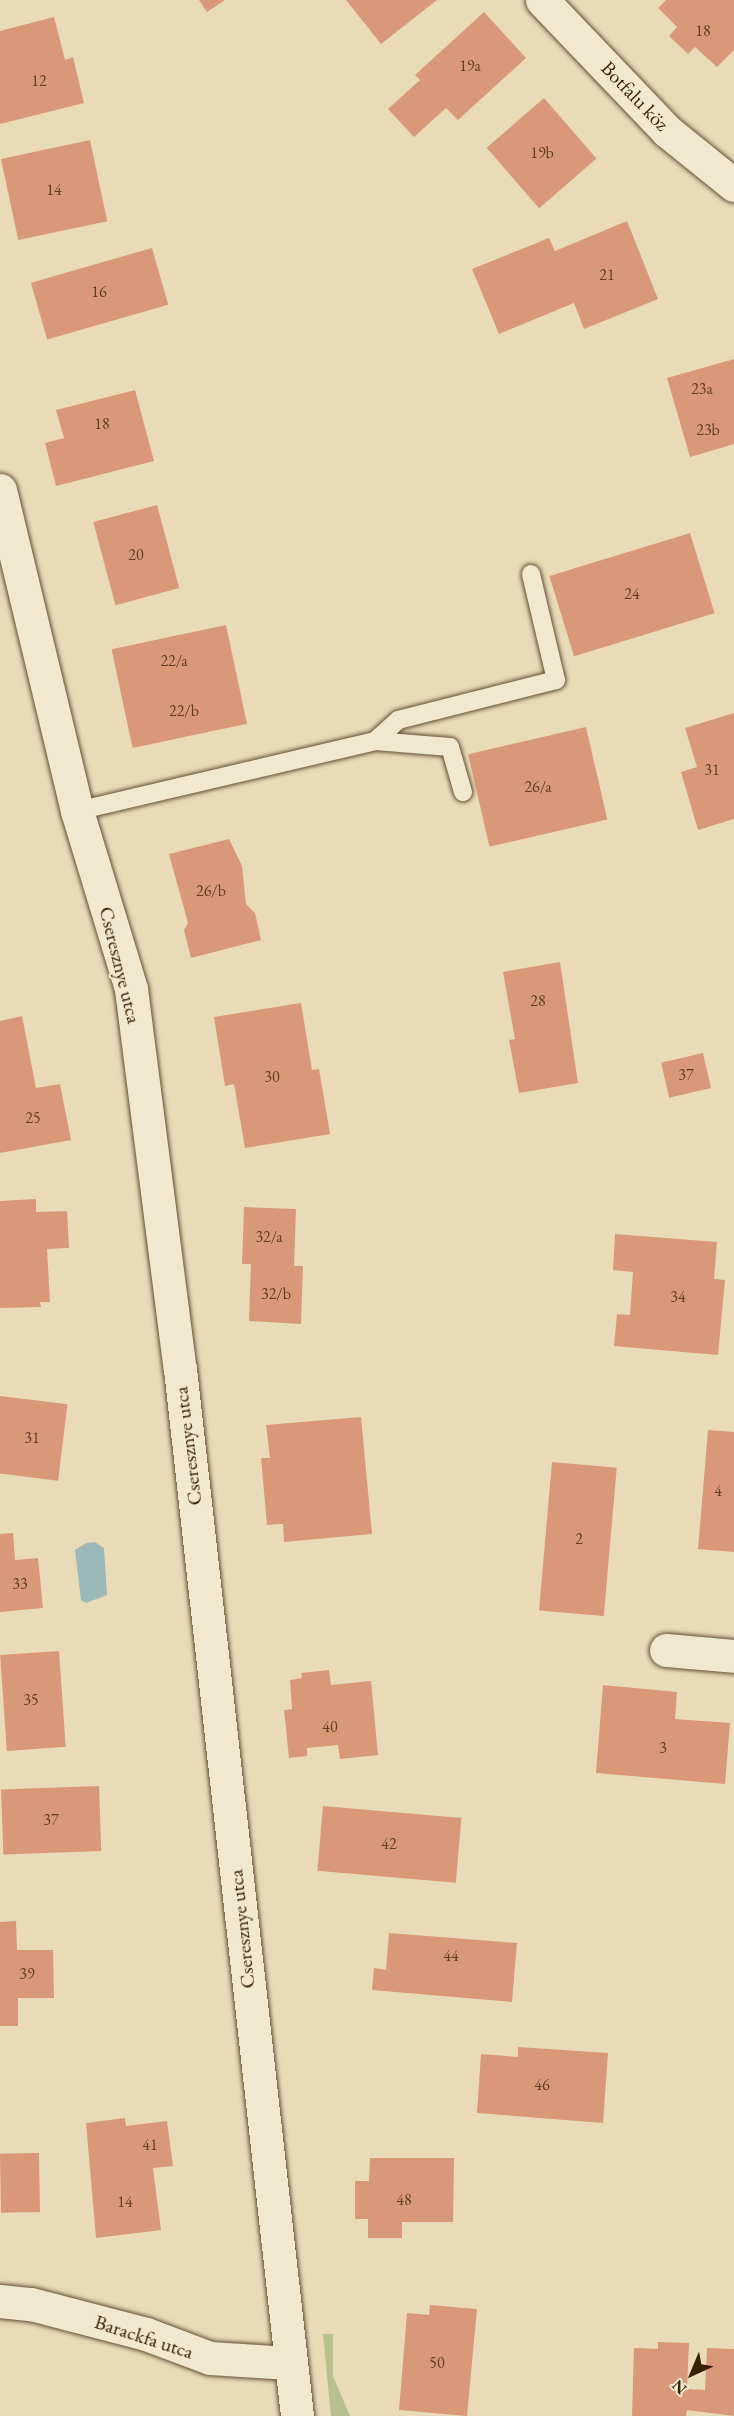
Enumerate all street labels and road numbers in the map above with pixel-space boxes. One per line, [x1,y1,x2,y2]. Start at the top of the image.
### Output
street label: Botfalu köz [596,56,674,136]
street label: Cseresznye utca [94,904,146,1026]
street label: Cseresznye utca [169,1385,207,1507]
street label: Cseresznye utca [224,1868,260,1990]
street label: Barackfa utca [92,2310,196,2364]

